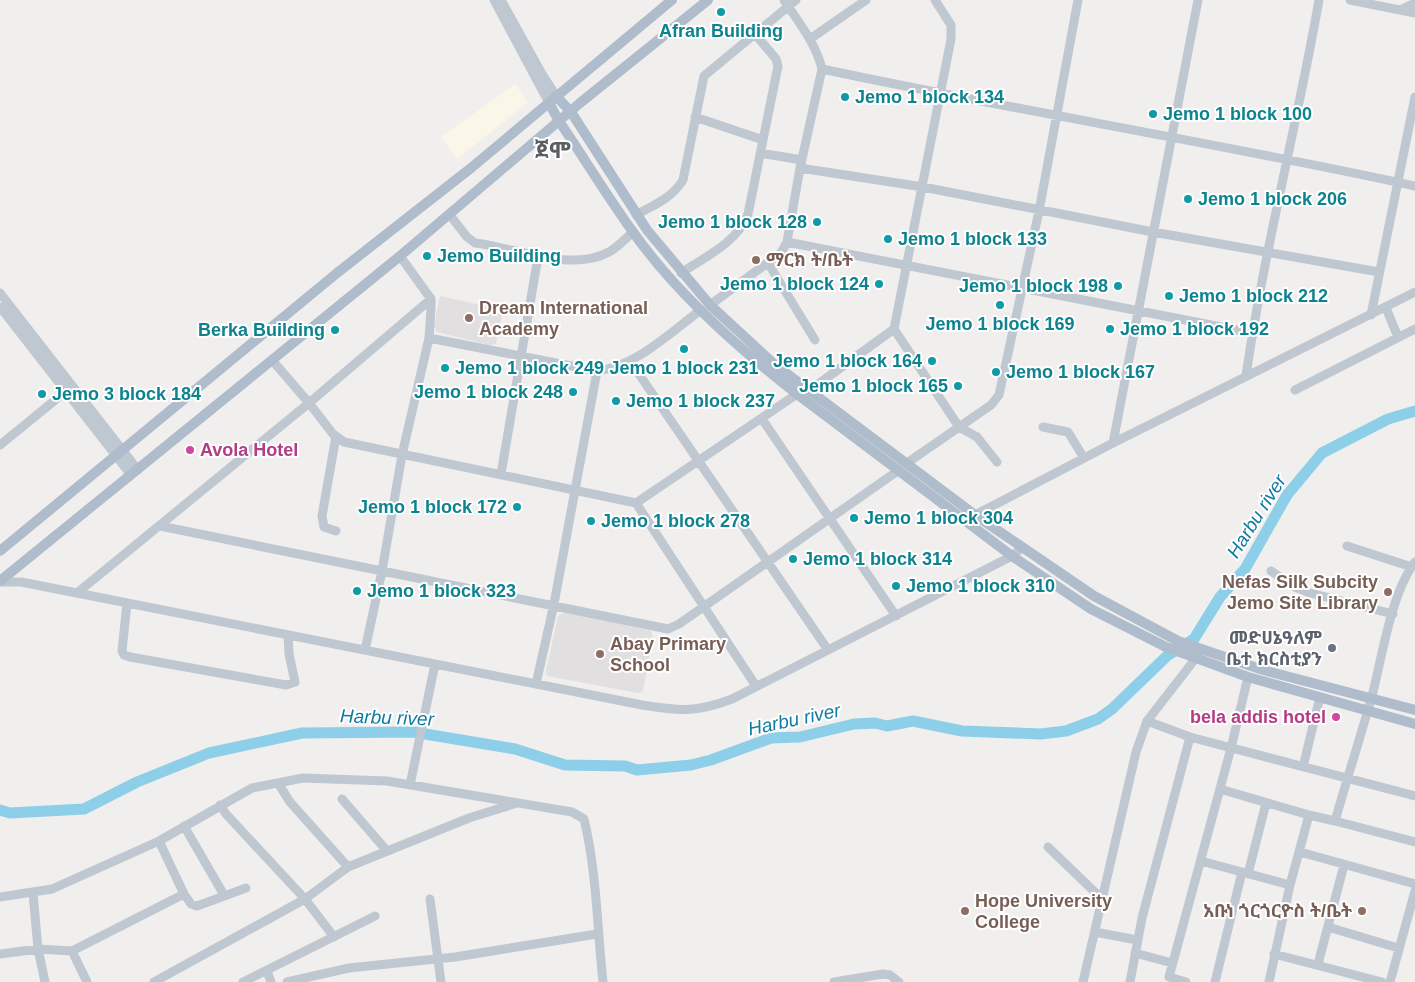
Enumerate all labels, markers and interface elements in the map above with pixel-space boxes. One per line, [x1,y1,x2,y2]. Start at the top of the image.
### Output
marker: Afran Building [715,6,727,18]
place label: Afran Building [659,21,783,41]
place label: Jemo 1 block 134 [855,87,1004,107]
marker: Jemo 1 block 134 [839,91,851,103]
place label: Jemo 1 block 100 [1163,104,1312,124]
marker: Jemo 1 block 100 [1147,108,1159,120]
district label: ጀሞ [535,138,571,163]
place label: Jemo 1 block 206 [1198,189,1347,209]
marker: Jemo 1 block 206 [1182,193,1194,205]
place label: Jemo 1 block 128 [658,212,807,232]
marker: Jemo 1 block 128 [811,216,823,228]
place label: Jemo 1 block 133 [898,229,1047,249]
marker: Jemo 1 block 133 [882,233,894,245]
place label: Jemo Building [437,246,561,266]
marker: Jemo Building [421,250,433,262]
place label: ማርክ ት/ቤት [766,250,853,270]
marker: ማርክ ት/ቤት [750,254,762,266]
place label: Jemo 1 block 124 [720,274,869,294]
place label: Jemo 1 block 198 [959,276,1108,296]
marker: Jemo 1 block 124 [873,278,885,290]
marker: Jemo 1 block 198 [1112,280,1124,292]
place label: Jemo 1 block 212 [1179,286,1328,306]
marker: Jemo 1 block 212 [1163,290,1175,302]
place label: Dream International Academy [479,298,648,339]
marker: Jemo 1 block 169 [994,299,1006,311]
marker: Dream International Academy [463,312,475,324]
place label: Jemo 1 block 169 [925,314,1075,334]
place label: Jemo 1 block 192 [1120,319,1269,339]
place label: Berka Building [198,320,325,340]
marker: Jemo 1 block 192 [1104,323,1116,335]
marker: Berka Building [329,324,341,336]
marker: Jemo 1 block 231 [678,343,690,355]
place label: Jemo 1 block 164 [773,351,922,371]
marker: Jemo 1 block 164 [926,355,938,367]
place label: Jemo 1 block 249 [455,358,604,378]
place label: Jemo 1 block 231 [609,358,759,378]
marker: Jemo 1 block 249 [439,362,451,374]
place label: Jemo 1 block 167 [1006,362,1155,382]
marker: Jemo 1 block 167 [990,366,1002,378]
place label: Jemo 1 block 165 [799,376,948,396]
marker: Jemo 1 block 165 [952,380,964,392]
place label: Jemo 1 block 248 [414,382,563,402]
place label: Jemo 3 block 184 [52,384,201,404]
marker: Jemo 1 block 248 [567,386,579,398]
marker: Jemo 3 block 184 [36,388,48,400]
place label: Jemo 1 block 237 [626,391,775,411]
marker: Jemo 1 block 237 [610,395,622,407]
place label: Avola Hotel [200,440,298,460]
marker: Avola Hotel [184,444,196,456]
water label: Harbu river [1223,470,1291,562]
place label: Jemo 1 block 172 [358,497,507,517]
marker: Jemo 1 block 172 [511,501,523,513]
place label: Jemo 1 block 304 [864,508,1013,528]
place label: Jemo 1 block 278 [601,511,750,531]
marker: Jemo 1 block 304 [848,512,860,524]
marker: Jemo 1 block 278 [585,515,597,527]
place label: Jemo 1 block 314 [803,549,952,569]
marker: Jemo 1 block 314 [787,553,799,565]
place label: Nefas Silk Subcity Jemo Site Library [1222,572,1378,613]
place label: Jemo 1 block 310 [906,576,1055,596]
marker: Jemo 1 block 310 [890,580,902,592]
place label: Jemo 1 block 323 [367,581,516,601]
marker: Jemo 1 block 323 [351,585,363,597]
marker: Nefas Silk Subcity Jemo Site Library [1382,586,1394,598]
place label: መድሀኔዓለም ቤተ ክርስቲያን [1226,628,1322,669]
place label: Abay Primary School [610,634,726,675]
marker: መድሀኔዓለም ቤተ ክርስቲያን [1326,642,1338,654]
marker: Abay Primary School [594,648,606,660]
water label: Harbu river [746,699,843,740]
water label: Harbu river [340,705,435,730]
place label: bela addis hotel [1190,707,1326,727]
marker: bela addis hotel [1330,711,1342,723]
place label: Hope University College [975,891,1112,932]
place label: አቡነ ጎርጎርዮስ ት/ቤት [1203,901,1352,921]
marker: Hope University College [959,905,971,917]
marker: አቡነ ጎርጎርዮስ ት/ቤት [1356,905,1368,917]

